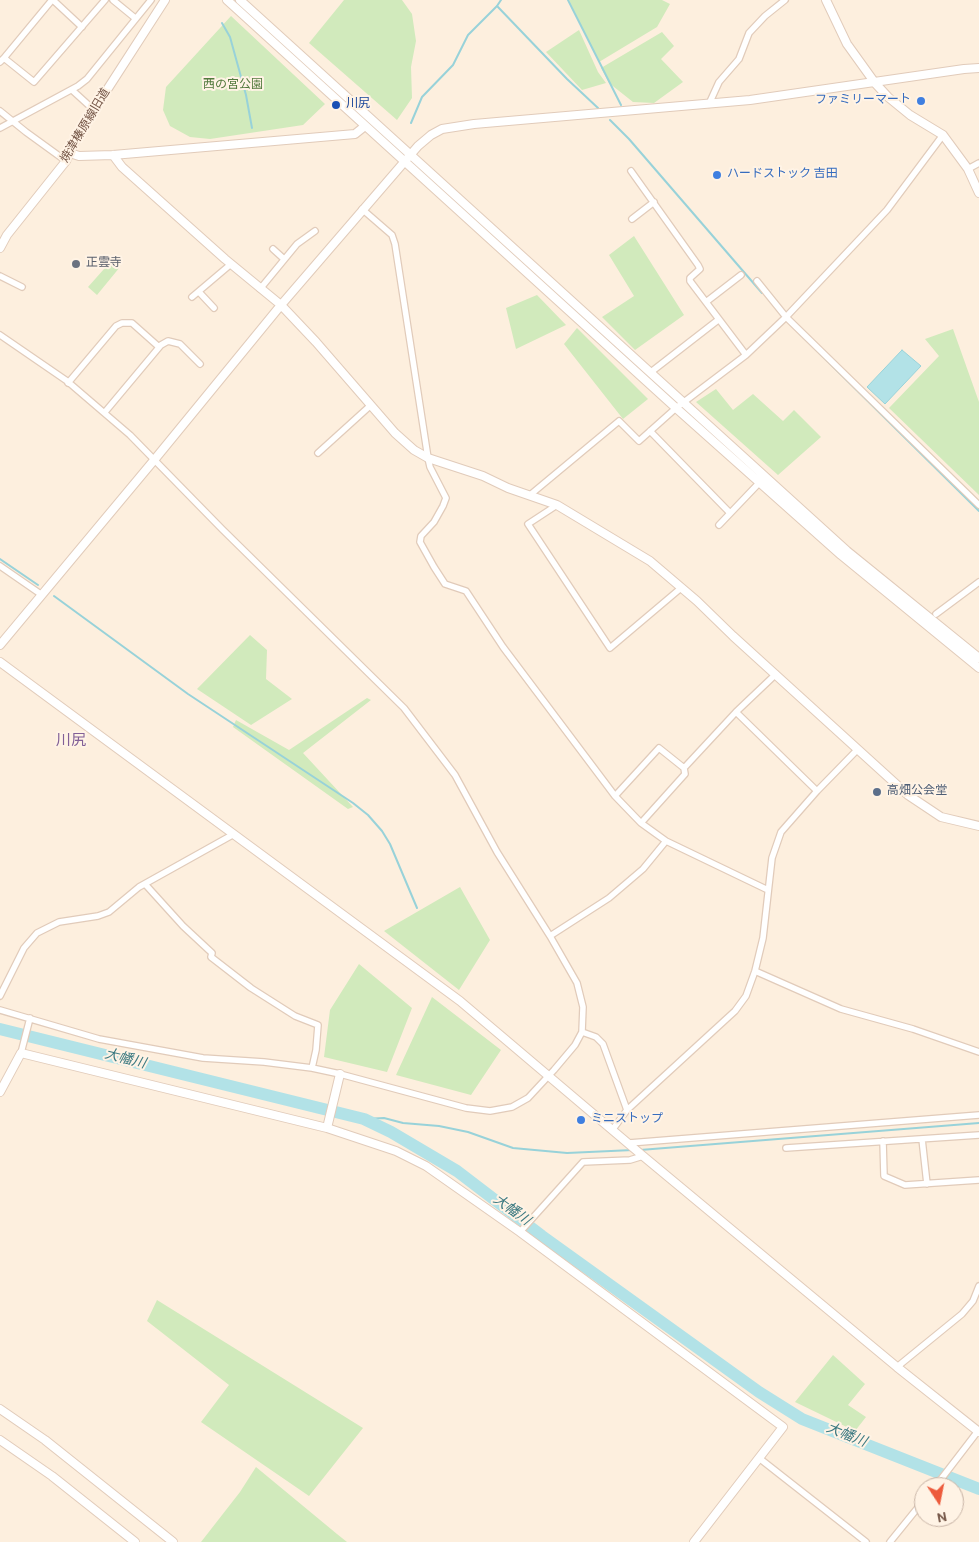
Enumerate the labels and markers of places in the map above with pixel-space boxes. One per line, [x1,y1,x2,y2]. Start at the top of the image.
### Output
place label: ファミリーマート [815,94,911,108]
marker: ファミリーマート [915,95,927,107]
place label: 川尻 [346,98,370,112]
marker: 川尻 [330,99,342,111]
place label: ハードストック 吉田 [727,168,838,182]
marker: ハードストック 吉田 [711,169,723,181]
place label: 正雲寺 [86,257,122,271]
marker: 正雲寺 [70,258,82,270]
place label: 高畑公会堂 [887,785,947,799]
marker: 高畑公会堂 [871,786,883,798]
place label: ミニストップ [591,1113,663,1127]
marker: ミニストップ [575,1114,587,1126]

